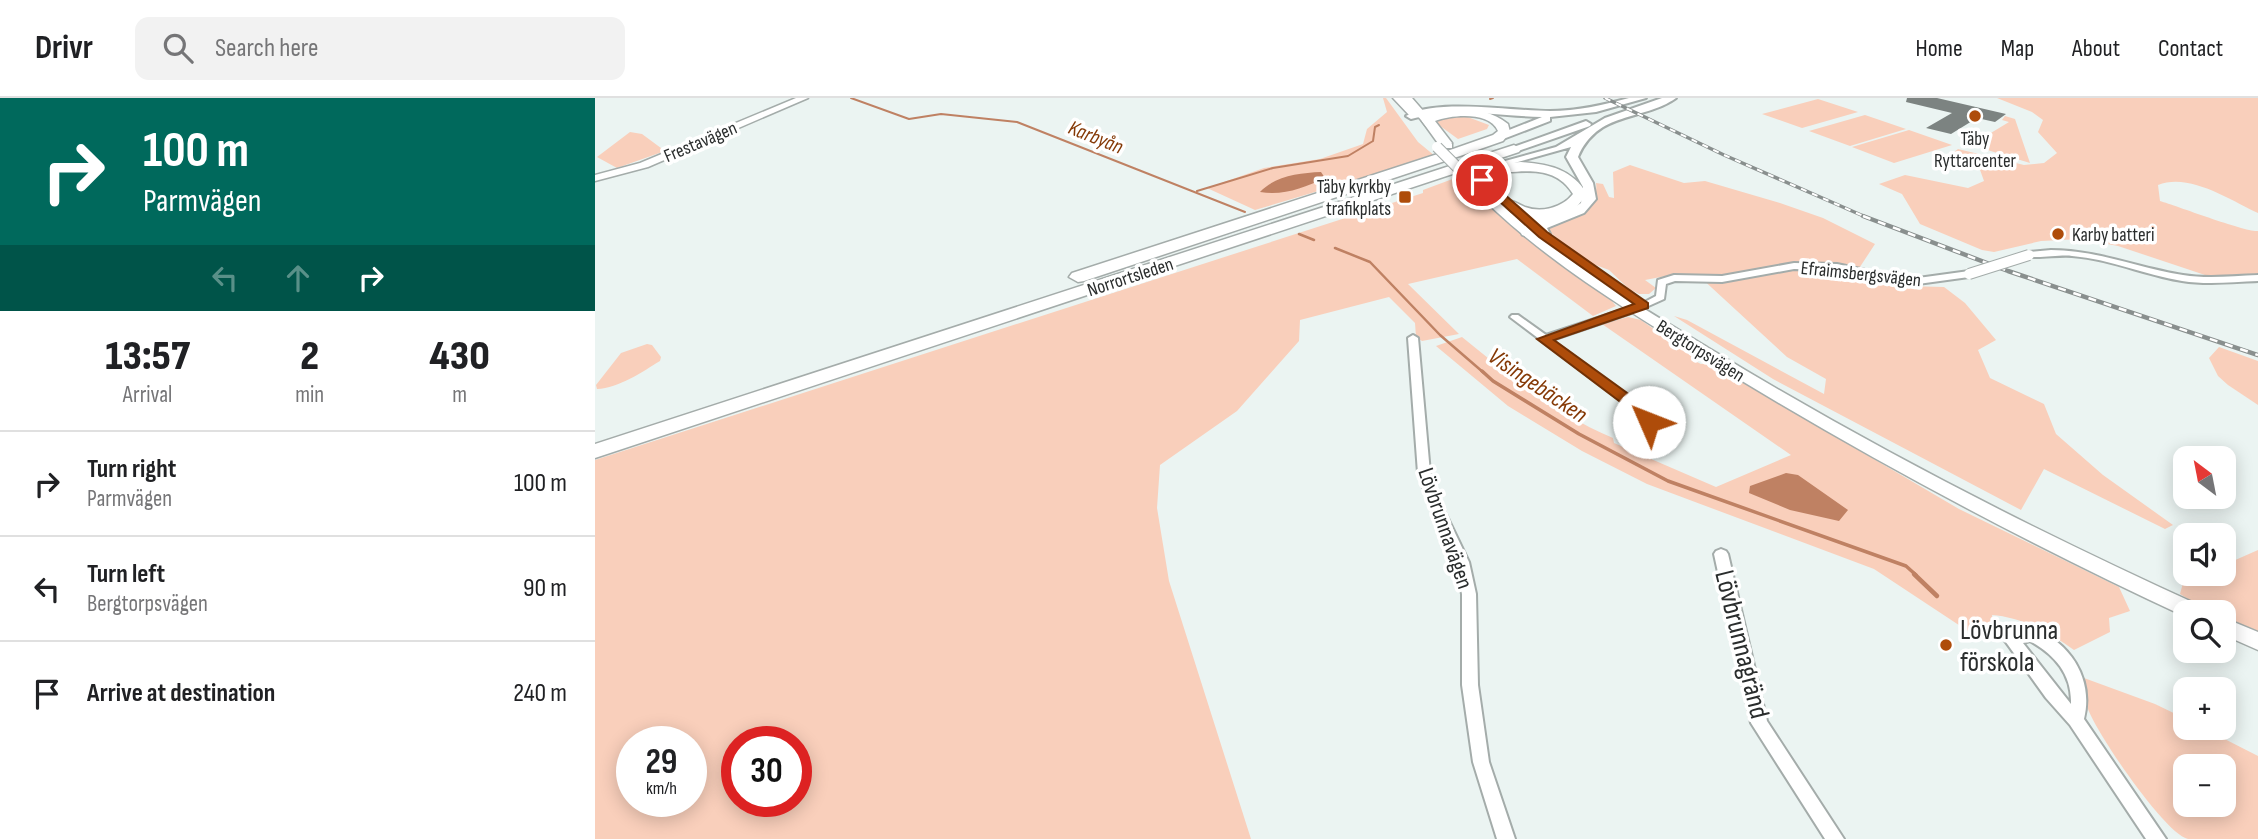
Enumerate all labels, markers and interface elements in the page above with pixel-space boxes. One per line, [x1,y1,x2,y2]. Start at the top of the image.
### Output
search box [135,17,625,80]
text: Drivr [35,28,93,68]
icon: search [159,29,197,67]
text: Search here [215,33,318,64]
text: Home [1915,34,1963,63]
text: Map [2001,34,2034,63]
text: About [2072,34,2120,63]
text: Contact [2158,34,2223,63]
marker: Täby Ryttarcenter [1967,108,1983,124]
water label: Karbyån [1065,115,1127,160]
street label: Frestavägen [660,117,741,168]
text: 100 m [143,122,249,181]
icon: right [28,126,119,217]
place label: Täby Ryttarcenter [1934,128,2017,173]
pin [1452,150,1512,210]
icon: arrive [1463,161,1501,199]
place label: Täby kyrkby trafikplats [1317,176,1392,221]
text: Parmvägen [143,182,261,221]
marker: Täby kyrkby trafikplats [1397,189,1413,205]
place label: Karby batteri [2072,224,2155,247]
marker: Karby batteri [2050,226,2066,242]
street label: Norrortsleden [1085,253,1176,302]
street label: Efraimsbergsvägen [1800,257,1922,292]
icon: left [206,259,244,297]
icon: ahead [279,259,317,297]
icon: right [352,259,390,297]
street label: Bergtorpsvägen [1652,315,1749,387]
text: 13:57 [105,331,190,382]
text: 2 [300,331,319,382]
text: 430 [429,331,490,382]
water label: Visingebäcken [1482,342,1593,429]
text: Arrival [123,381,172,409]
text: min [295,381,324,409]
text: m [452,381,467,409]
position arrow [1612,385,1686,459]
north arrow [2173,446,2237,509]
map controls [2173,446,2236,817]
text: Turn right [87,454,176,485]
street label: Lövbrunnavägen [1411,464,1479,593]
icon: right [28,465,66,503]
text: 100 m [514,468,567,499]
text: Parmvägen [87,485,172,513]
button: sound [2173,523,2236,586]
text: Turn left [87,559,165,590]
street label: Lövbrunnagränd [1707,567,1776,722]
icon: left [28,570,66,608]
text: 90 m [523,573,567,604]
text: Bergtorpsvägen [87,590,208,618]
button: search [2173,600,2236,663]
place label: Lövbrunna förskola [1960,614,2058,679]
marker: Lövbrunna förskola [1938,637,1954,653]
icon: arrive [28,675,66,713]
button: + [2173,677,2236,740]
text: Arrive at destination [87,678,275,709]
text: 240 m [513,678,567,709]
speed limit sign: 30 [721,726,812,817]
text: 29 [646,741,677,784]
button: − [2173,754,2236,817]
text: km/h [646,778,677,799]

